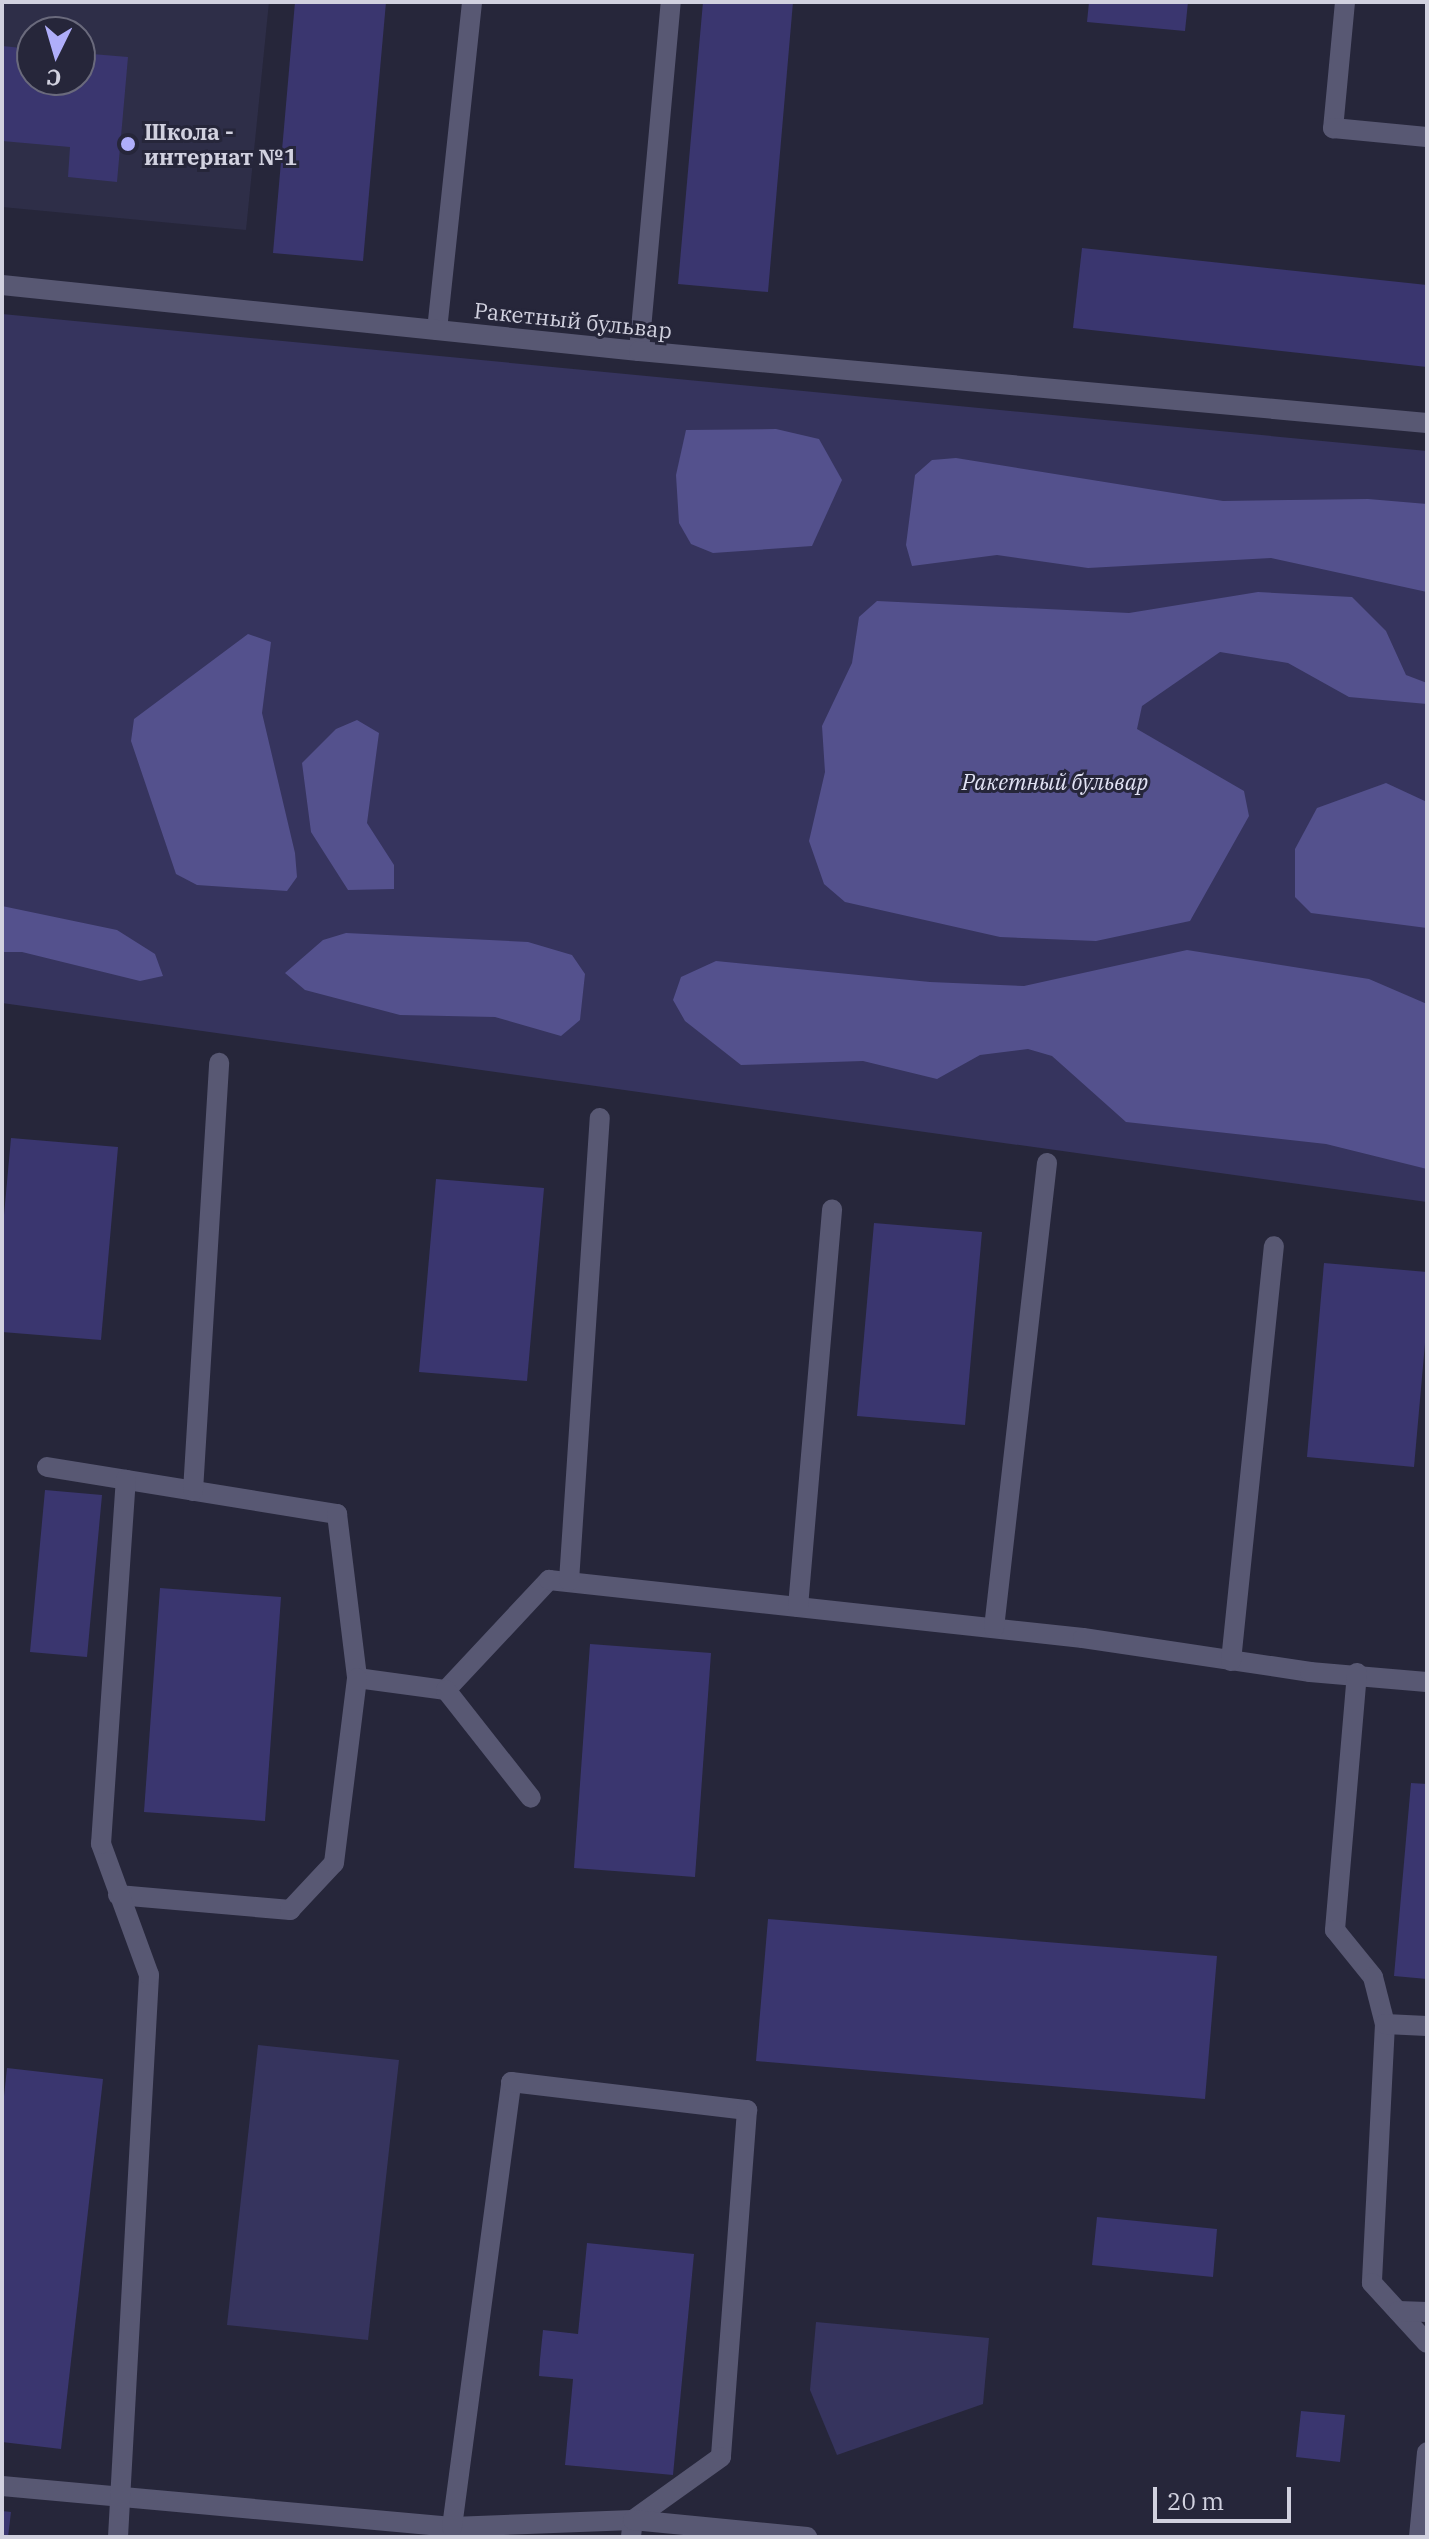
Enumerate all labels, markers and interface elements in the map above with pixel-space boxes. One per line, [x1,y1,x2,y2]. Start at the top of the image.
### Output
north arrow [16,16,96,96]
text: С [45,63,63,93]
place label: Школа - интернат №1 [144,118,297,170]
marker: Школа - интернат №1 [119,135,137,153]
street label: Ракетный бульвар [473,296,673,344]
park label: Ракетный бульвар [962,769,1148,795]
scale bar [1157,2471,1295,2521]
text: 20 m [1167,2485,1224,2517]

